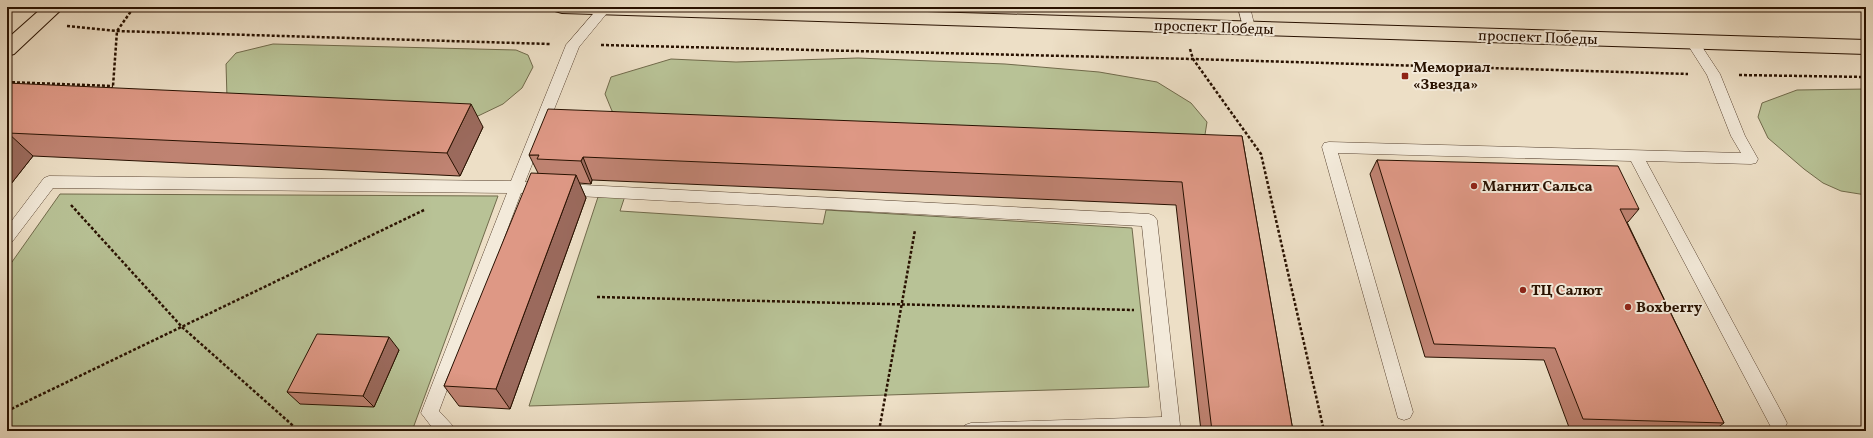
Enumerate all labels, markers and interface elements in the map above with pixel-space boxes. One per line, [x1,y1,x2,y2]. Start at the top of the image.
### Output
street label: проспект Победы [1154,16,1274,41]
street label: проспект Победы [1478,26,1598,51]
place label: Мемориал «Звезда» [1413,58,1491,96]
marker: Мемориал «Звезда» [1400,71,1410,81]
place label: Магнит Сальса [1482,177,1593,198]
marker: Магнит Сальса [1469,181,1479,191]
place label: ТЦ Салют [1531,281,1604,302]
marker: ТЦ Салют [1518,285,1528,295]
place label: Boxberry [1636,298,1703,319]
marker: Boxberry [1623,302,1633,312]

